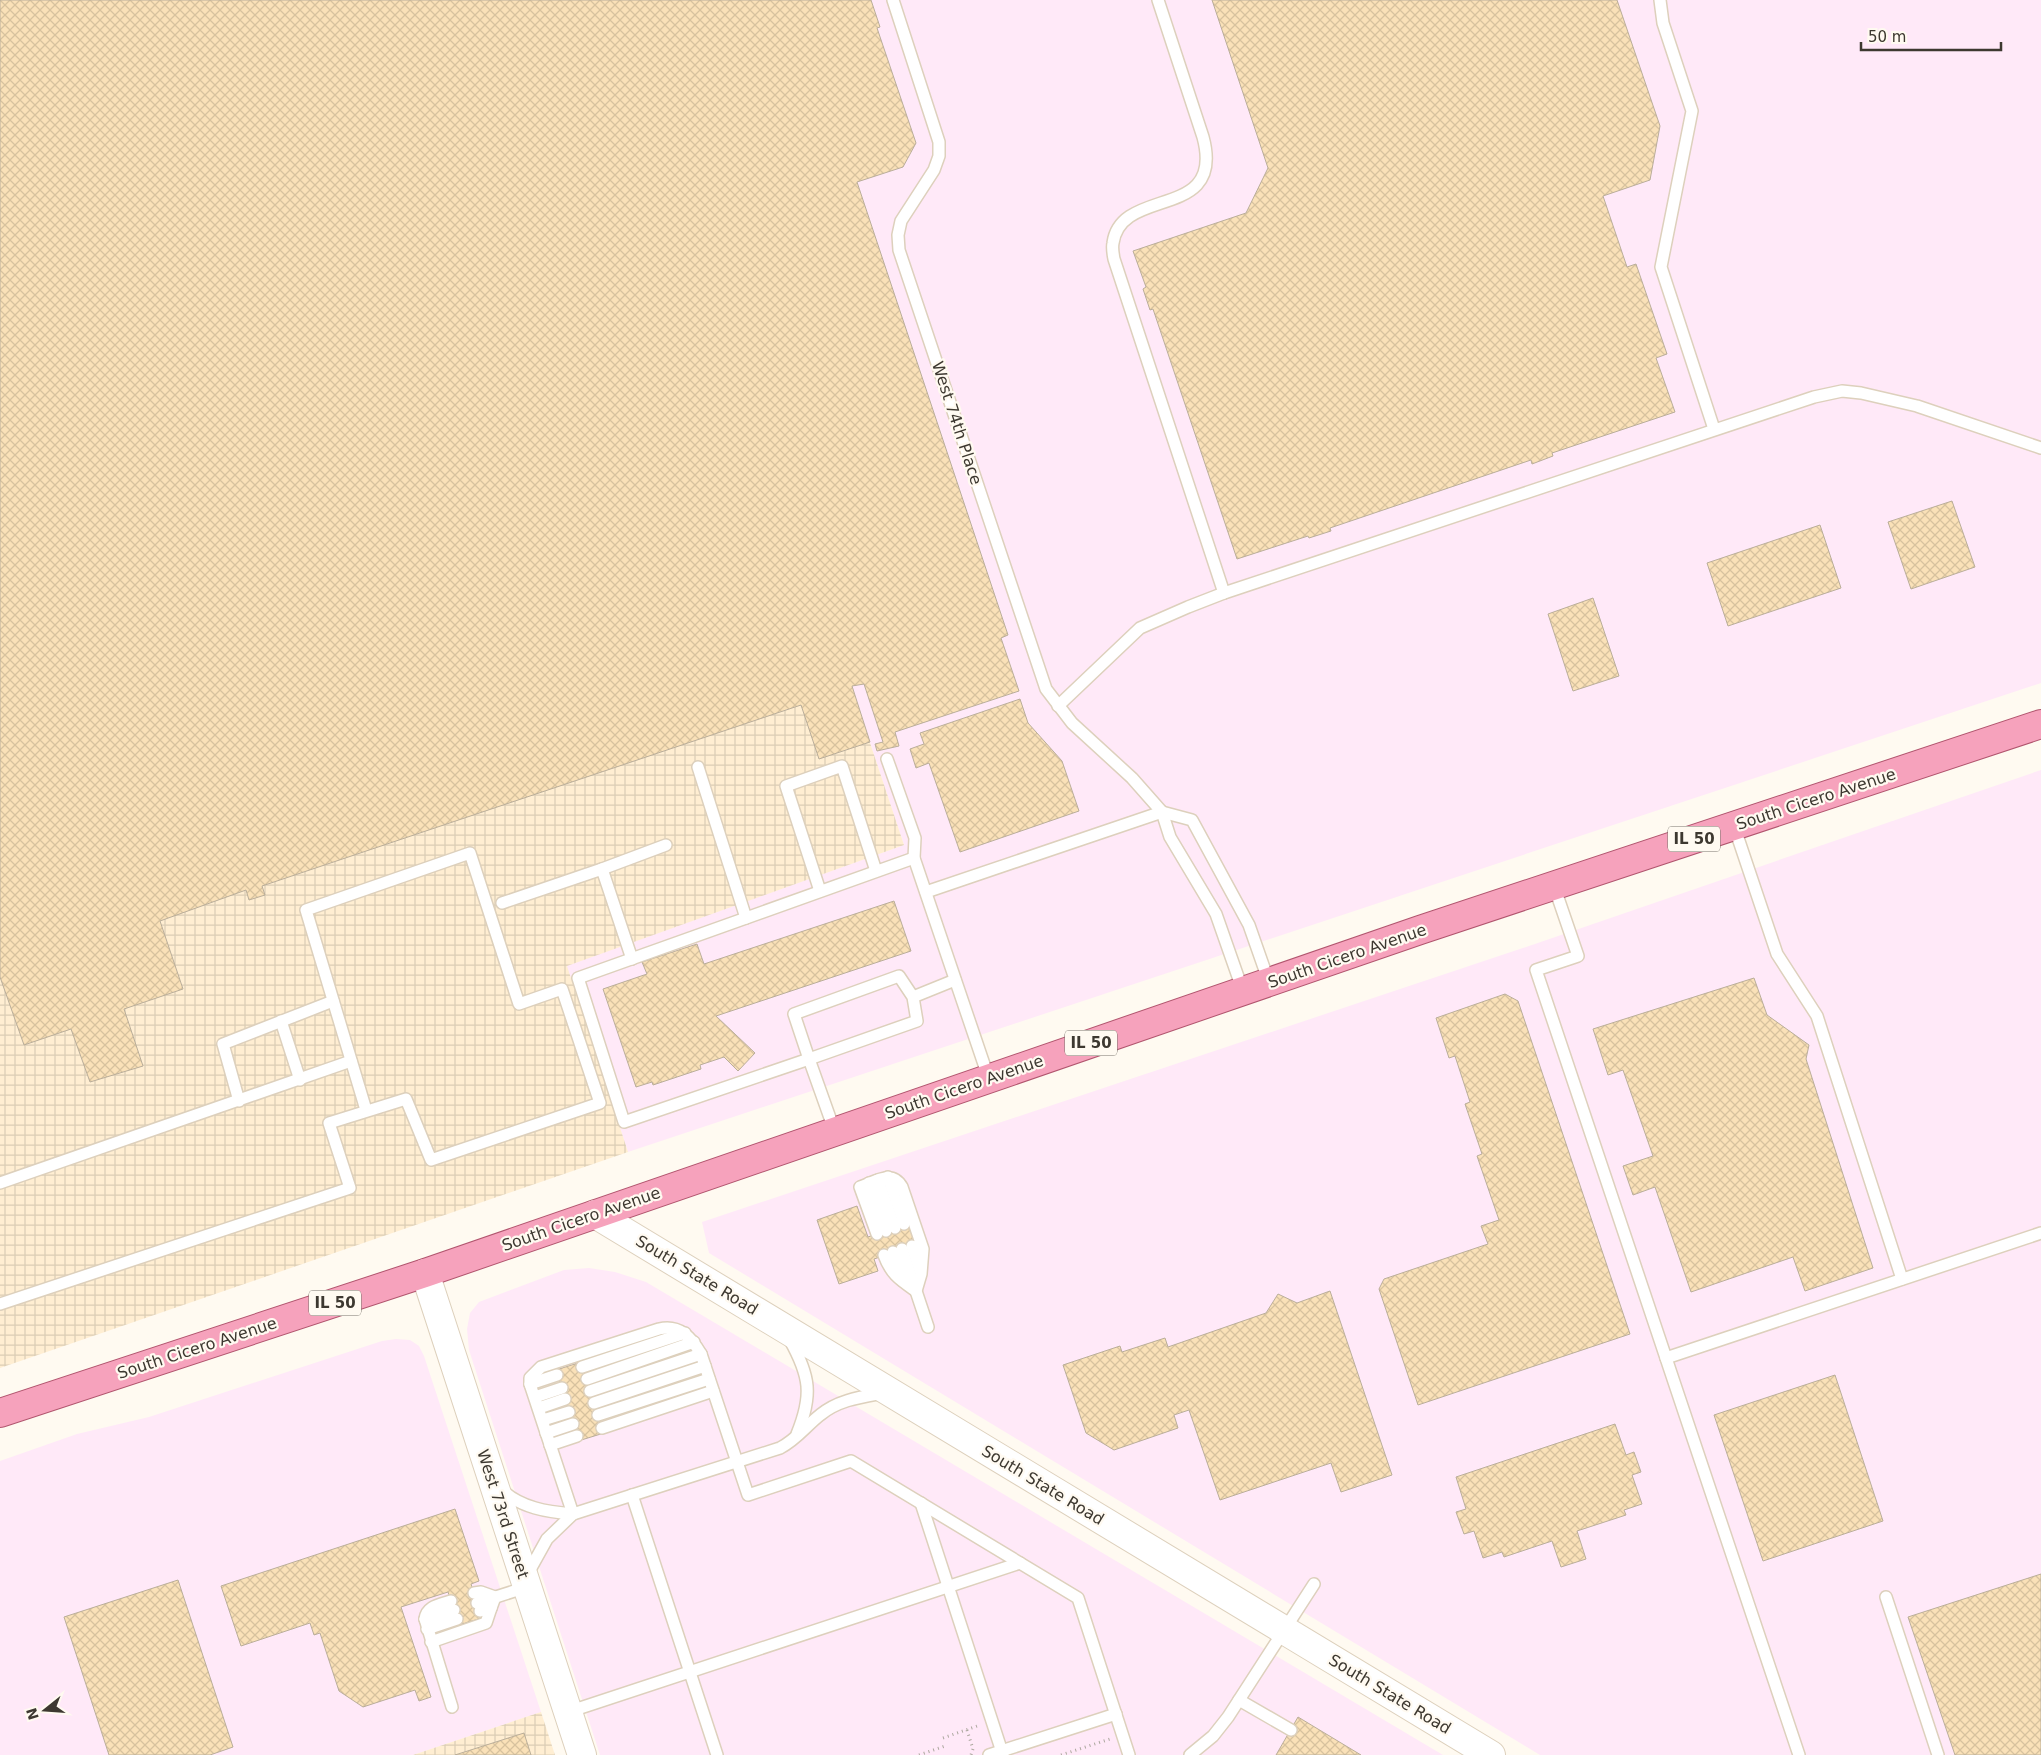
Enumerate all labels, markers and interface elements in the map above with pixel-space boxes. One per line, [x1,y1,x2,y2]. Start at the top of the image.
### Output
scale bar [1861,20,2001,52]
text: 50 m [1868,28,1906,46]
street label: West 74th Place [928,359,986,487]
street label: South Cicero Avenue [1734,764,1898,834]
road number: IL 50 [1668,826,1720,852]
street label: South Cicero Avenue [1265,920,1429,992]
road number: IL 50 [1065,1030,1117,1056]
street label: South Cicero Avenue [882,1051,1046,1123]
street label: South Cicero Avenue [499,1183,663,1255]
street label: South State Road [632,1231,762,1319]
road number: IL 50 [309,1290,361,1316]
street label: South Cicero Avenue [115,1313,279,1383]
street label: South State Road [978,1441,1108,1529]
street label: West 73rd Street [473,1447,533,1581]
street label: South State Road [1325,1650,1455,1738]
north arrow [20,1685,70,1735]
text: N [23,1706,42,1722]

